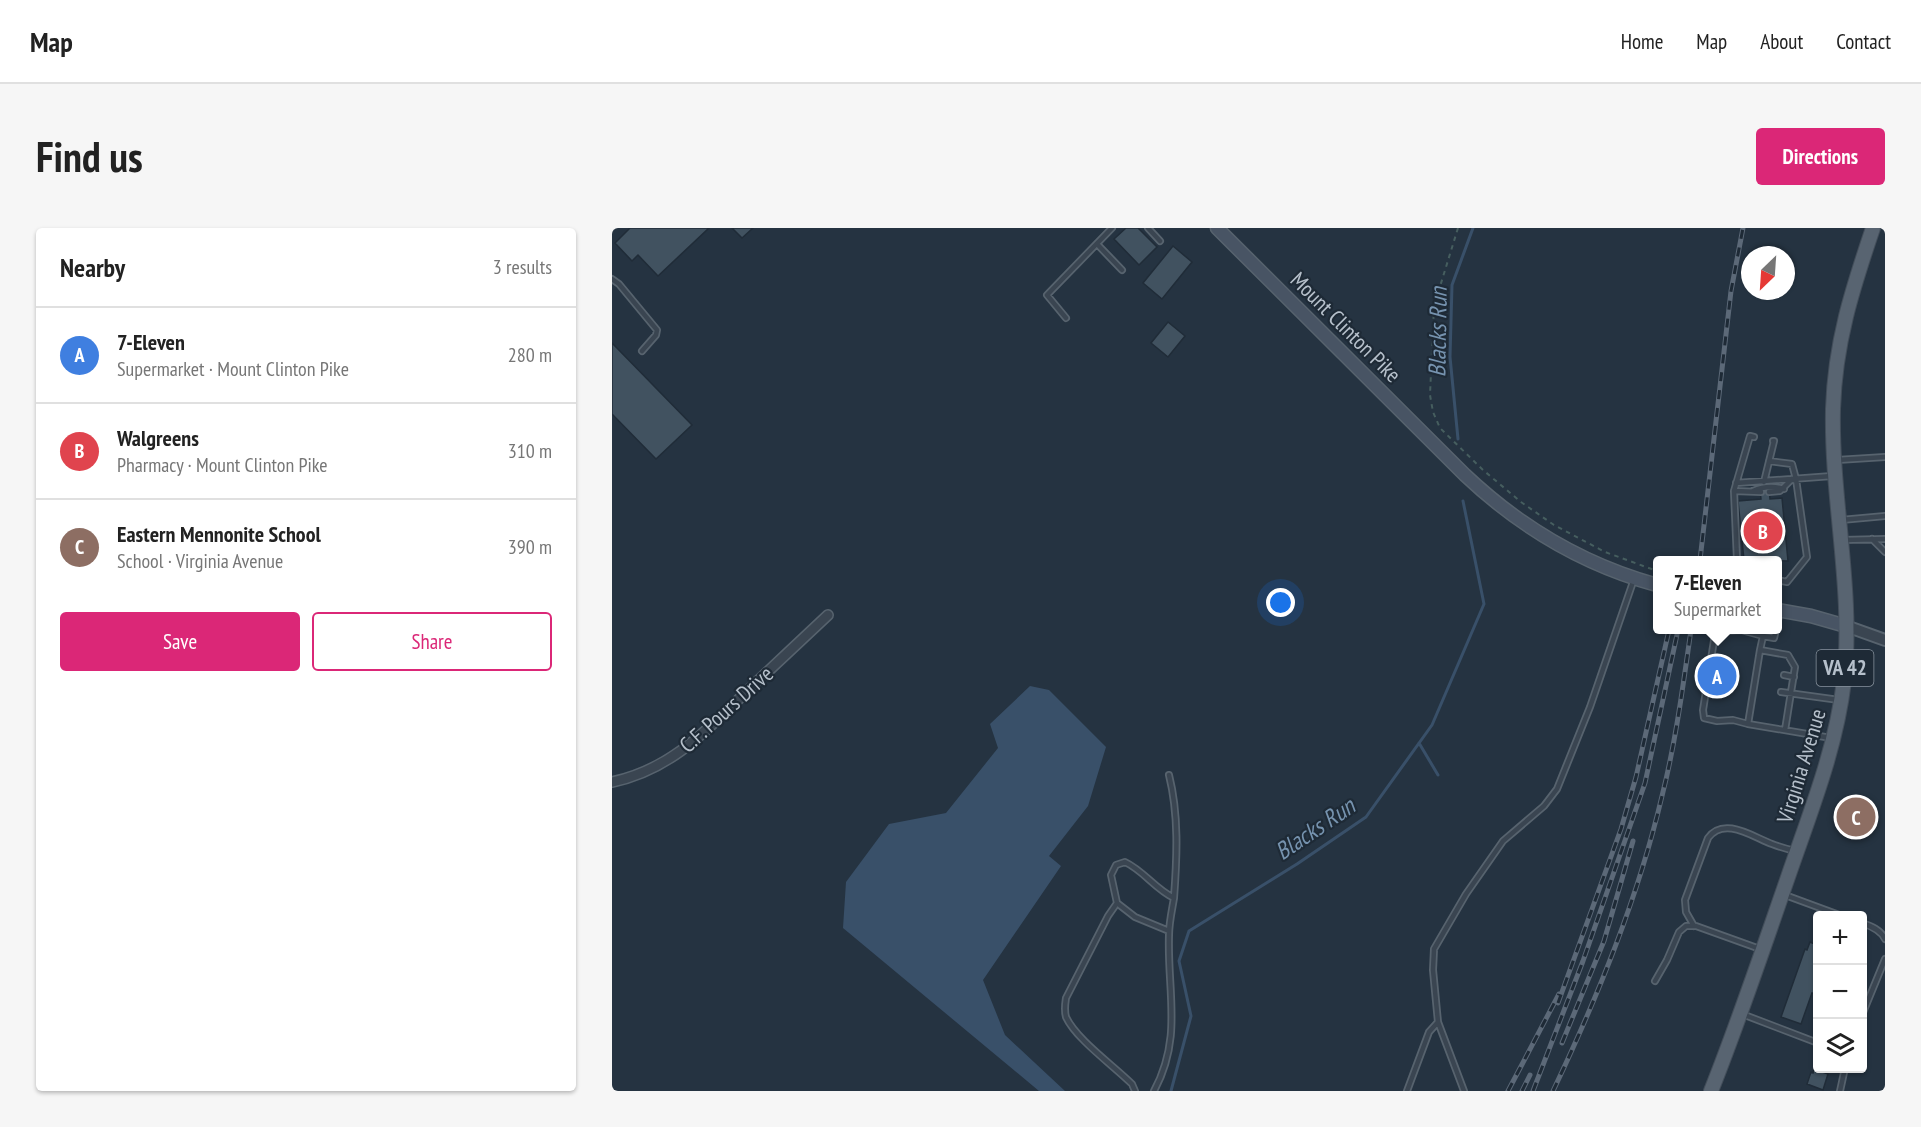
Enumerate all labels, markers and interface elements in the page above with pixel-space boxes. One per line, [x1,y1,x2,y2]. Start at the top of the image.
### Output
text: Map [30,23,73,60]
text: Home [1621,28,1663,55]
text: Map [1696,28,1727,55]
text: About [1760,28,1803,55]
text: Contact [1836,28,1891,55]
button: Directions [1756,128,1885,185]
text: Find us [36,129,143,184]
north arrow [1741,246,1795,300]
text: Nearby [60,251,125,284]
text: 3 results [493,254,552,280]
street label: Mount Clinton Pike [1285,266,1407,388]
water label: Blacks Run [1421,285,1454,377]
text: 7-Eleven [117,328,185,356]
text: A [74,342,85,368]
text: 280 m [508,342,552,368]
text: Supermarket · Mount Clinton Pike [117,356,349,382]
text: Walgreens [117,424,199,452]
text: B [75,438,84,464]
text: 310 m [508,438,552,464]
text: Pharmacy · Mount Clinton Pike [117,452,328,478]
pin: B [1744,508,1782,554]
text: Eastern Mennonite School [117,520,321,548]
text: C [75,534,84,560]
text: 390 m [508,534,552,560]
text: School · Virginia Avenue [117,548,283,574]
popup [1653,556,1782,634]
text: 7-Eleven [1674,568,1742,596]
your location [1266,588,1295,617]
text: Supermarket [1674,596,1761,622]
button: Save [60,612,300,671]
button: Share [312,612,552,671]
road number: VA 42 [1816,650,1874,686]
pin: A [1698,654,1736,698]
street label: C.F. Pours Drive [673,660,779,758]
street label: Virginia Avenue [1770,705,1832,828]
water label: Blacks Run [1269,790,1362,867]
pin: C [1836,794,1876,840]
map controls [1813,911,1867,1073]
button: + [1813,911,1867,965]
button: − [1813,965,1867,1019]
button: layers [1813,1019,1867,1073]

